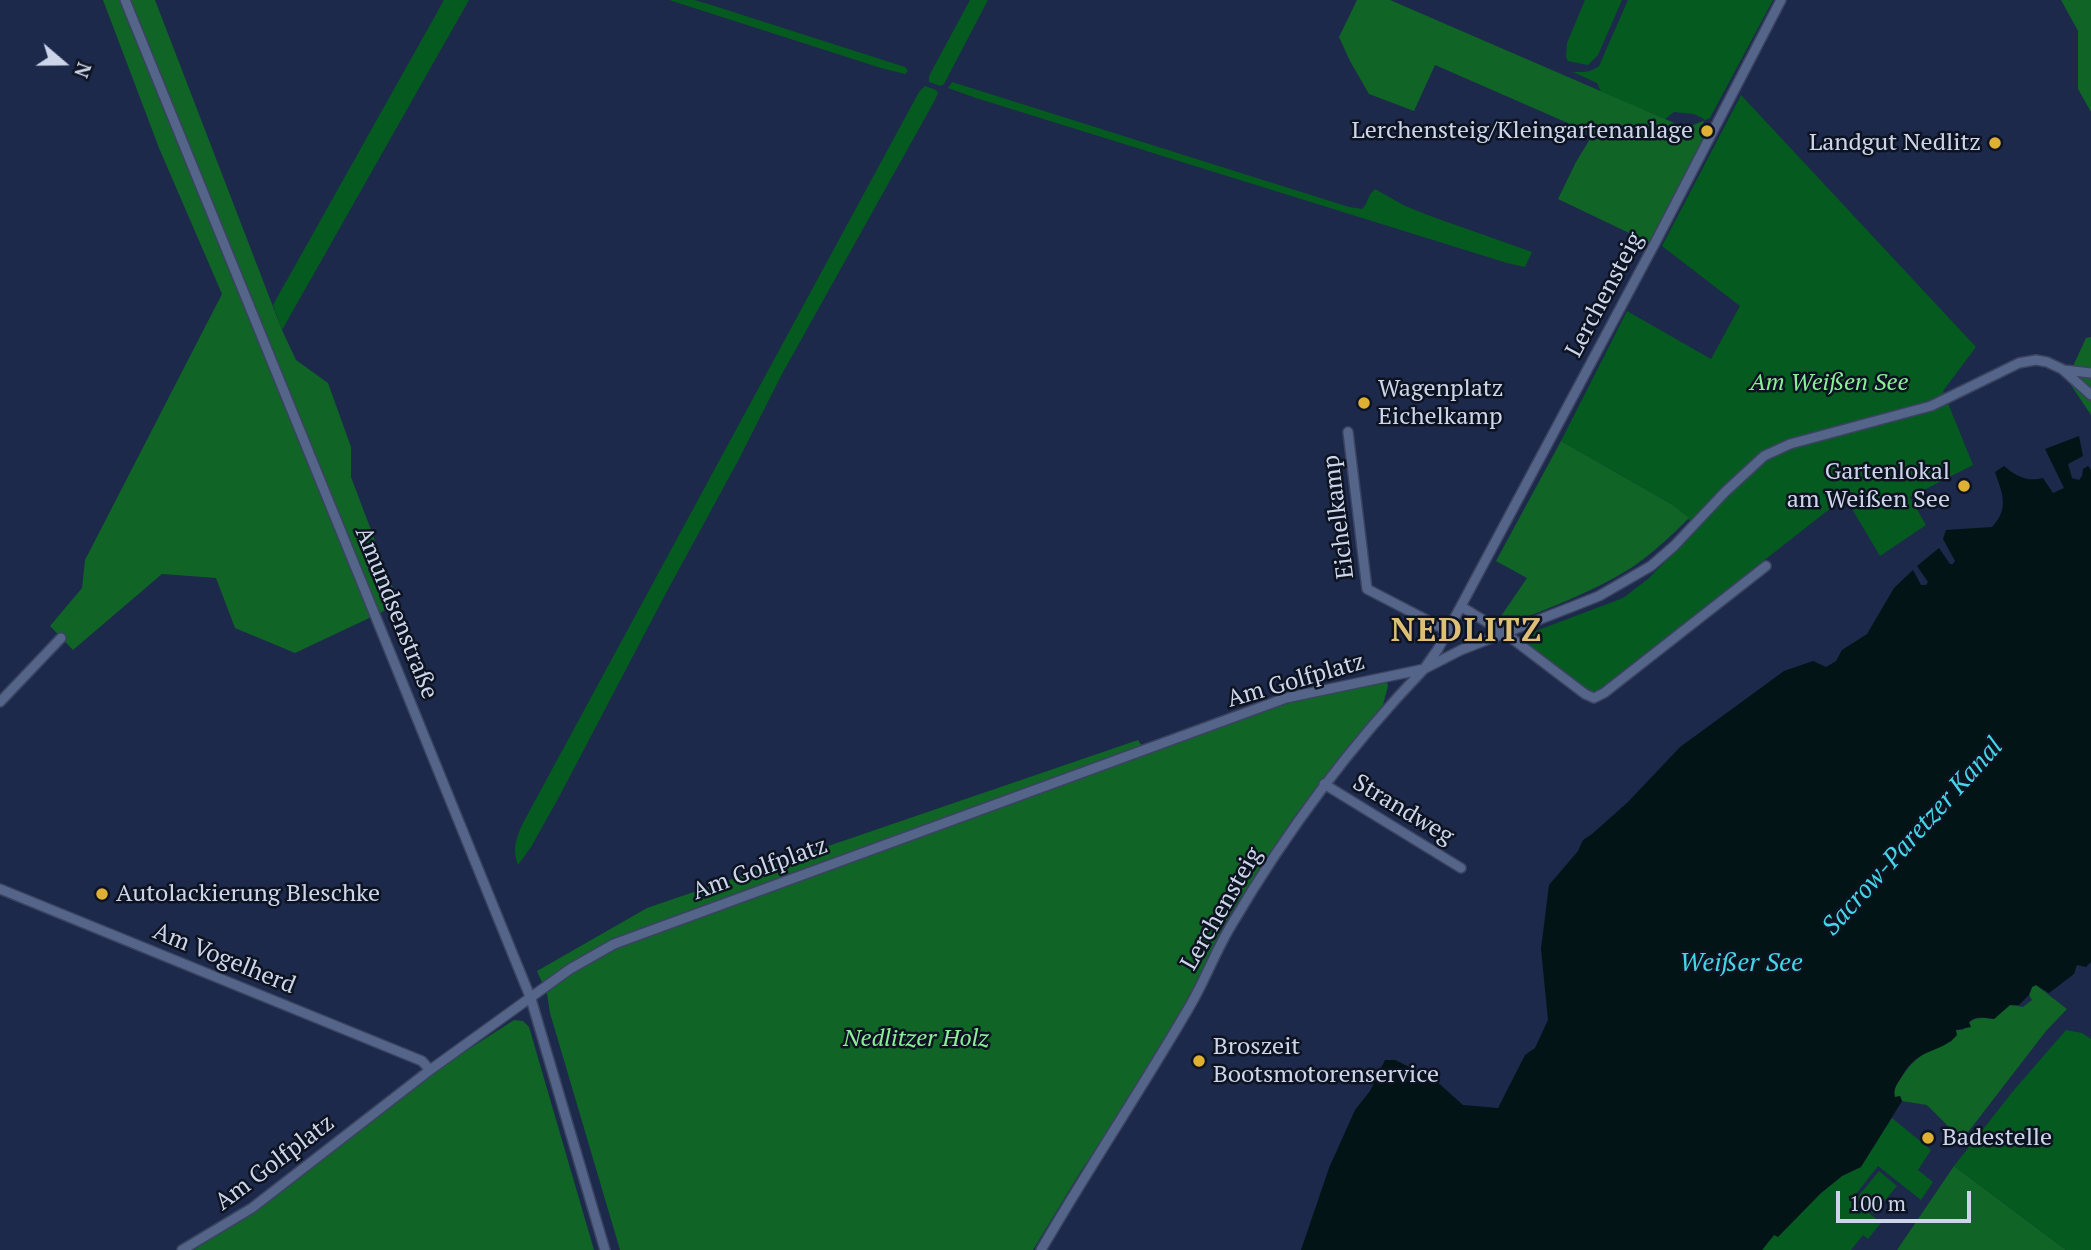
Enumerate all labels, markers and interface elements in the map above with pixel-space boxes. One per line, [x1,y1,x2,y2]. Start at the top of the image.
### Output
north arrow [28,28,98,98]
text: N [69,59,97,81]
place label: Lerchensteig/Kleingartenanlage [1352,117,1693,145]
marker: Lerchensteig/Kleingartenanlage [1699,123,1715,139]
place label: Landgut Nedlitz [1809,129,1981,157]
marker: Landgut Nedlitz [1987,135,2003,151]
street label: Lerchensteig [1560,228,1650,362]
park label: Am Weißen See [1750,369,1908,397]
place label: Wagenplatz Eichelkamp [1378,375,1503,431]
marker: Wagenplatz Eichelkamp [1356,395,1372,411]
street label: Eichelkamp [1317,453,1361,581]
place label: Gartenlokal am Weißen See [1787,458,1950,514]
marker: Gartenlokal am Weißen See [1956,478,1972,494]
street label: Amundsenstraße [348,523,444,703]
district label: NEDLITZ [1392,613,1542,651]
street label: Am Golfplatz [1224,648,1368,714]
water label: Sacrow-Paretzer Kanal [1816,732,2010,942]
street label: Strandweg [1347,769,1459,851]
street label: Am Golfplatz [689,831,831,907]
street label: Lerchensteig [1175,842,1269,976]
place label: Autolackierung Bleschke [116,880,380,908]
marker: Autolackierung Bleschke [94,886,110,902]
street label: Am Vogelherd [149,917,299,1001]
water label: Weißer See [1679,948,1803,980]
park label: Nedlitzer Holz [843,1025,989,1053]
place label: Broszeit Bootsmotorenservice [1213,1033,1439,1089]
marker: Broszeit Bootsmotorenservice [1191,1053,1207,1069]
street label: Am Golfplatz [210,1109,340,1217]
place label: Badestelle [1942,1124,2052,1152]
marker: Badestelle [1920,1130,1936,1146]
scale bar [1839,1176,1974,1220]
text: 100 m [1849,1189,1906,1217]

